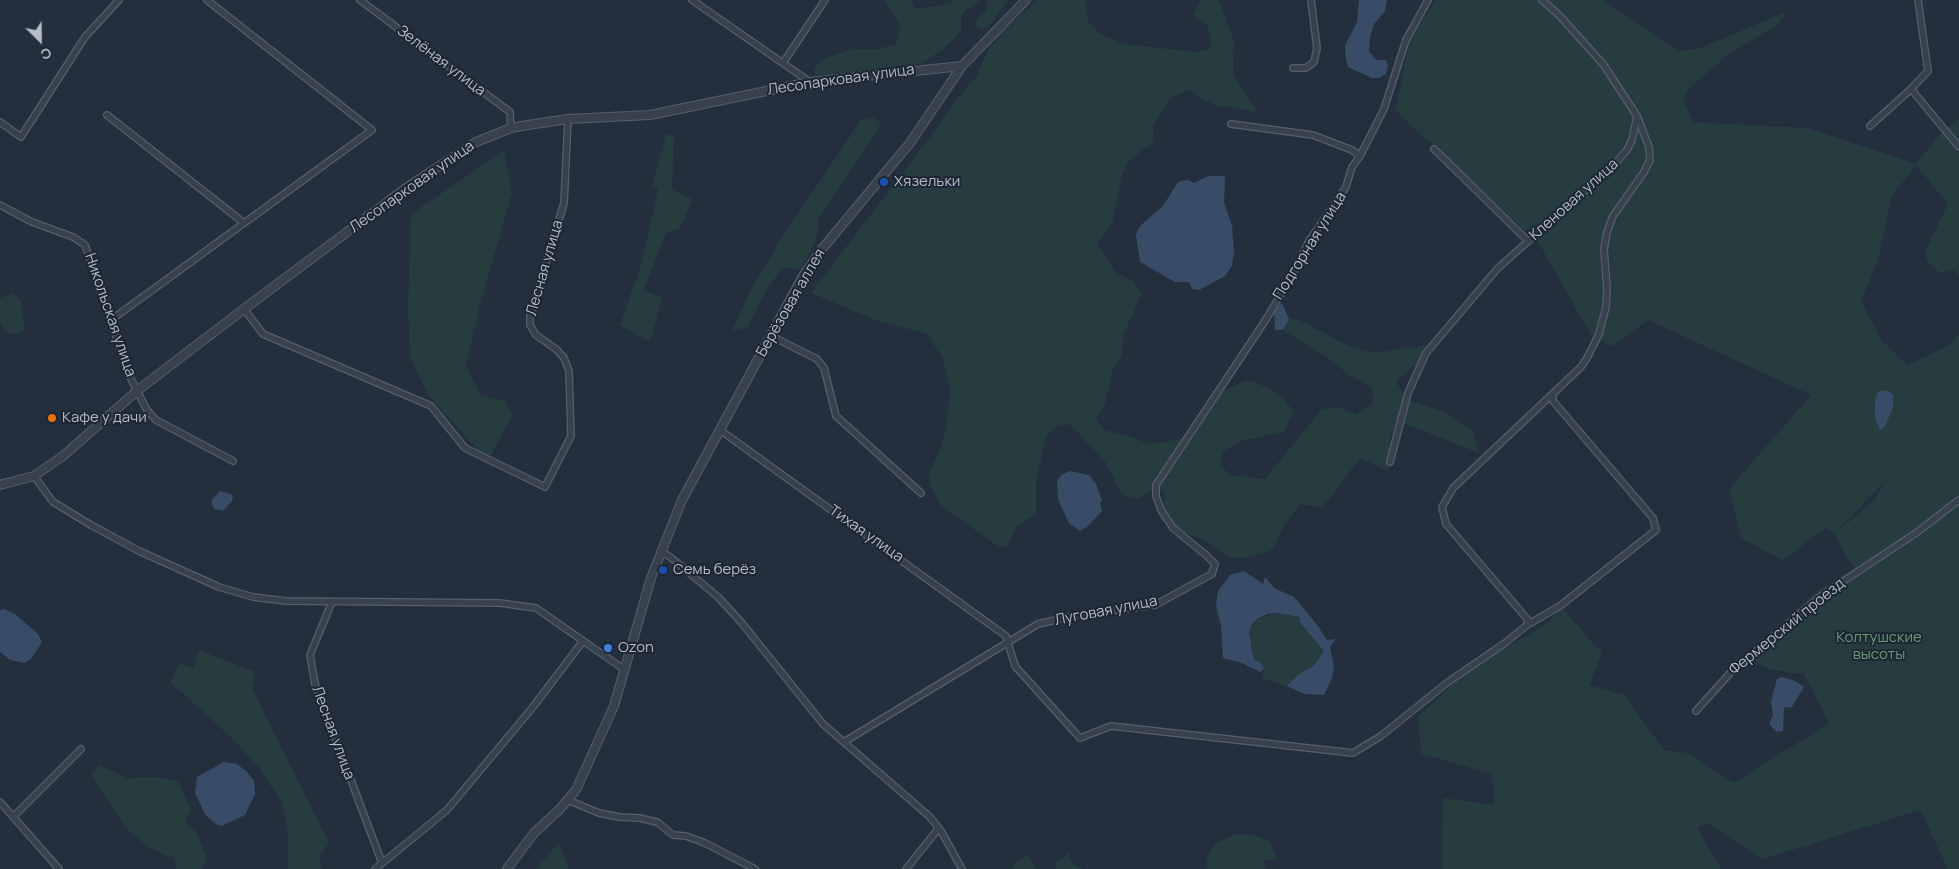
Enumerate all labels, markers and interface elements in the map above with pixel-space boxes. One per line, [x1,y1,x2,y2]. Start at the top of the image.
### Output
north arrow [15,15,65,65]
street label: Зелёная улица [393,22,489,100]
text: С [38,44,55,65]
street label: Лесопарковая улица [766,61,916,99]
street label: Лесопарковая улица [346,137,478,237]
street label: Кленовая улица [1526,155,1622,245]
place label: Хязельки [894,173,960,191]
marker: Хязельки [878,176,890,188]
street label: Подгорная улица [1270,189,1350,303]
street label: Лесная улица [523,218,567,318]
street label: Берёзовая аллея [753,246,829,360]
street label: Никольская улица [80,251,140,379]
place label: Кафе у дачи [62,409,147,427]
marker: Кафе у дачи [46,412,58,424]
street label: Тихая улица [825,502,907,566]
place label: Семь берёз [673,561,756,579]
marker: Семь берёз [657,564,669,576]
street label: Фермерский проезд [1726,575,1848,679]
street label: Луговая улица [1053,592,1159,630]
park label: Колтушские высоты [1836,629,1922,664]
place label: Ozon [618,639,654,657]
marker: Ozon [602,642,614,654]
street label: Лесная улица [308,684,358,782]

